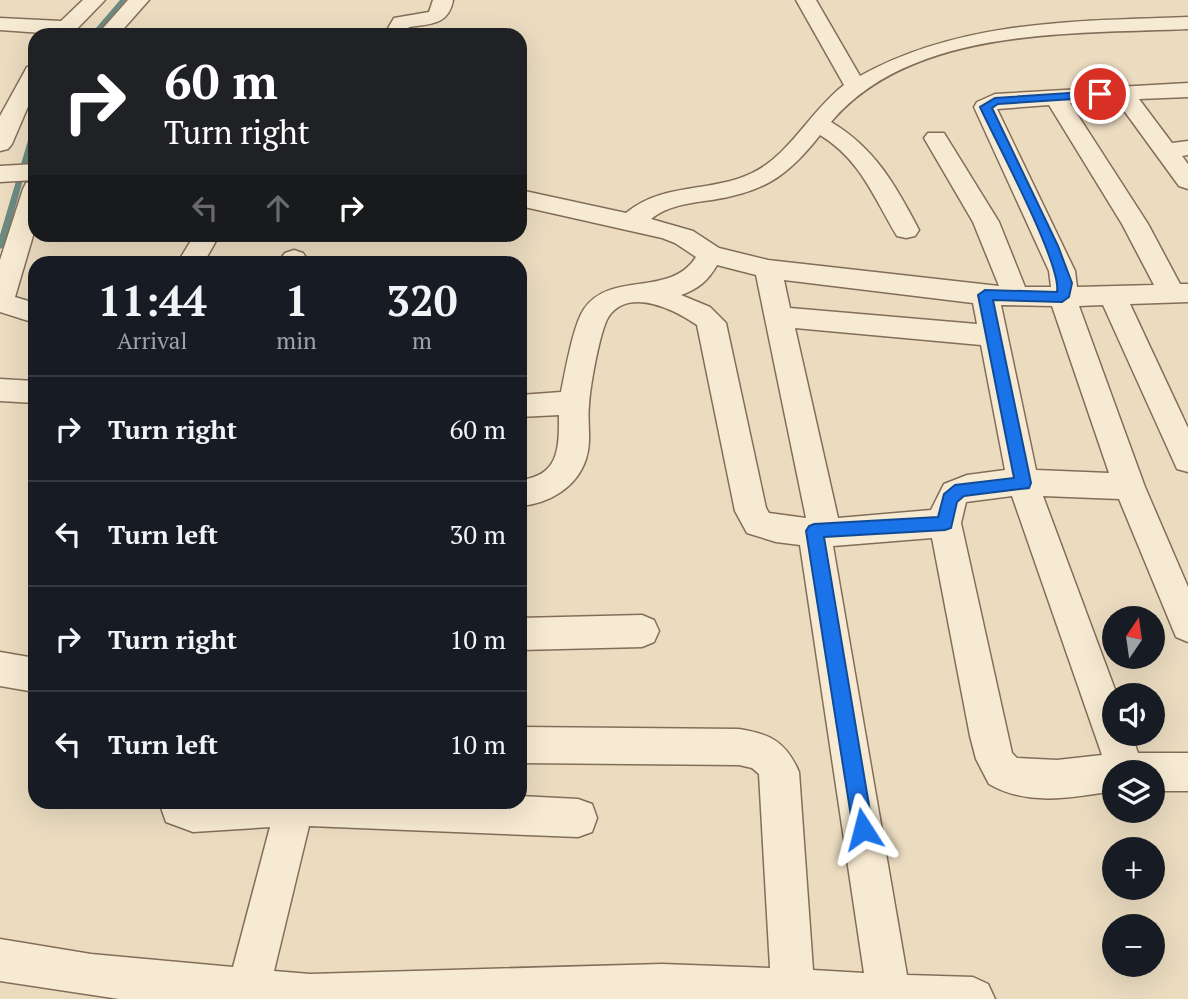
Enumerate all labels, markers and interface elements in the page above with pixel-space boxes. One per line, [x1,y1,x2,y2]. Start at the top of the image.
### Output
text: 60 m [164,48,278,113]
icon: right [49,56,140,147]
pin [1070,64,1130,124]
icon: arrive [1081,75,1119,113]
text: Turn right [164,111,310,153]
icon: left [186,189,224,227]
icon: ahead [259,189,297,227]
icon: right [332,189,370,227]
text: 11:44 [98,272,207,328]
text: 1 [285,272,308,328]
text: 320 [386,272,457,328]
text: Arrival [117,325,187,356]
text: min [276,325,317,356]
text: m [412,325,432,356]
icon: right [49,410,87,448]
text: Turn right [108,412,237,446]
text: 60 m [450,412,506,446]
icon: left [49,515,87,553]
text: Turn left [108,517,218,551]
text: 30 m [450,517,506,551]
north arrow [1102,606,1166,668]
map controls [1102,606,1165,977]
icon: right [49,620,87,658]
text: Turn right [108,622,237,656]
text: 10 m [450,622,506,656]
button: sound [1102,683,1165,746]
icon: left [49,725,87,763]
text: Turn left [108,727,218,761]
text: 10 m [450,727,506,761]
button: layers [1102,760,1165,823]
position arrow [826,792,900,866]
button: + [1102,837,1165,900]
button: − [1102,914,1165,977]

